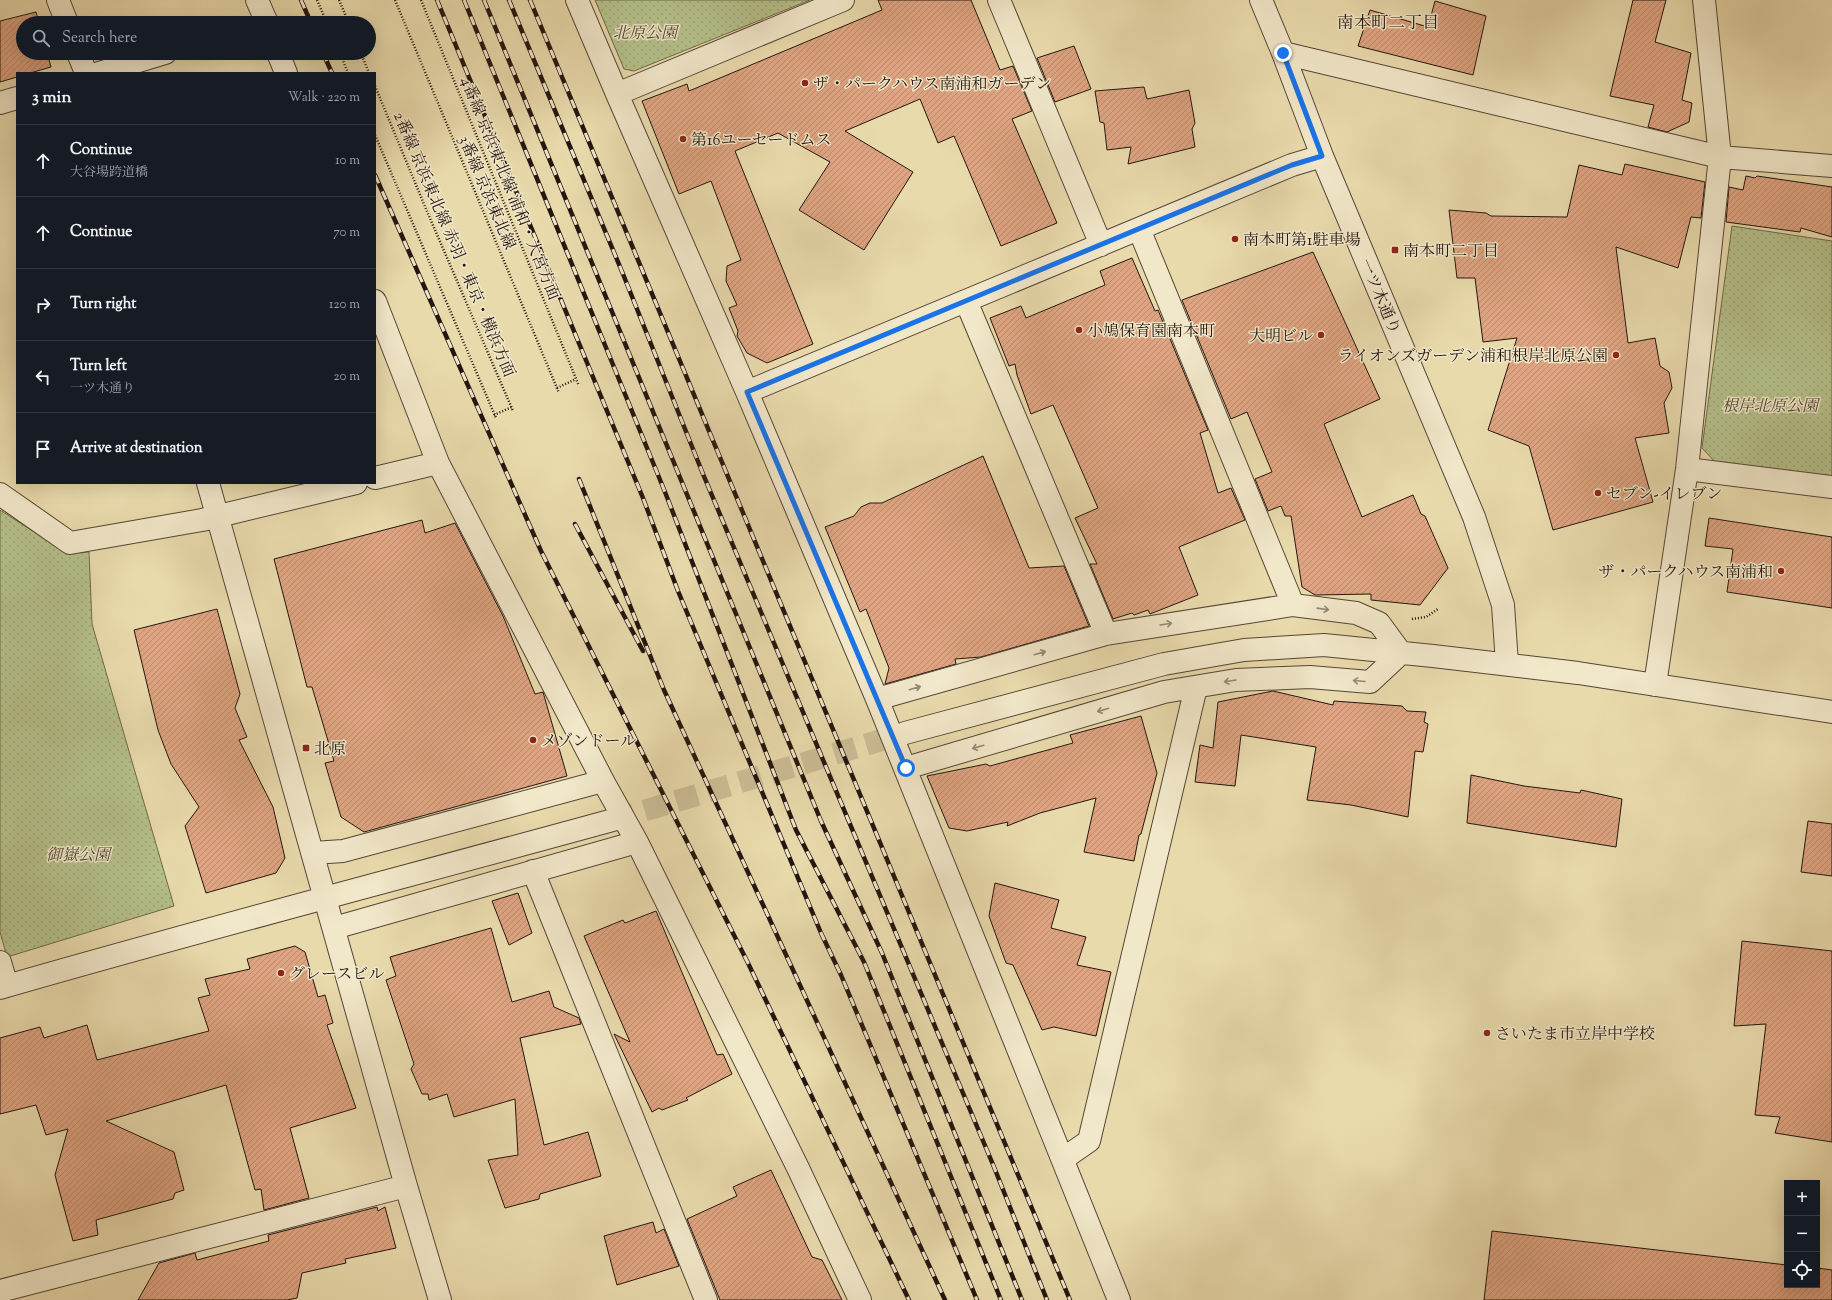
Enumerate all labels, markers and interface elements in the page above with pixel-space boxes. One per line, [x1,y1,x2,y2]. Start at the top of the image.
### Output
district label: 南本町二丁目 [1337,12,1439,36]
search box [16,16,376,60]
park label: 北原公園 [613,23,680,46]
icon: search [30,27,52,49]
text: Search here [62,28,137,49]
route end [1274,44,1292,62]
street label: 4番線 京浜東北線 浦和・大宮方面 [453,74,564,304]
place label: ザ・パークハウス南浦和ガーデン [813,74,1051,97]
marker: ザ・パークハウス南浦和ガーデン [800,78,810,88]
text: 3 min [32,86,71,110]
text: Walk · 220 m [288,89,360,107]
street label: 2番線 京浜東北線 赤羽・東京・横浜方面 [386,109,519,381]
place label: 第16ユーセードムス [691,130,831,153]
street label: 3番線 京浜東北線 [451,132,520,254]
marker: 第16ユーセードムス [678,134,688,144]
text: Continue [70,140,132,161]
icon: ahead [32,150,54,172]
text: 10 m [335,152,360,170]
text: 大谷場跨道橋 [70,164,148,182]
icon: ahead [32,222,54,244]
text: Continue [70,222,132,243]
text: 70 m [333,224,360,242]
place label: 南本町第1駐車場 [1243,230,1360,253]
marker: 南本町第1駐車場 [1230,234,1240,244]
place label: 南本町二丁目 [1403,241,1499,264]
marker: 南本町二丁目 [1390,245,1400,255]
street label: 一ツ木通り [1352,256,1405,338]
icon: right [32,294,54,316]
text: Turn right [70,294,136,315]
text: 120 m [329,296,360,314]
place label: 小鳩保育園南本町 [1087,321,1215,344]
marker: 小鳩保育園南本町 [1074,325,1084,335]
place label: 大明ビル [1249,326,1313,349]
marker: 大明ビル [1316,330,1326,340]
place label: ライオンズガーデン浦和根岸北原公園 [1338,346,1608,369]
marker: ライオンズガーデン浦和根岸北原公園 [1611,350,1621,360]
text: Turn left [70,356,127,377]
icon: left [32,366,54,388]
text: 20 m [334,368,360,386]
text: 一ツ木通り [70,380,135,398]
park label: 根岸北原公園 [1722,396,1821,419]
icon: arrive [32,438,54,460]
text: Arrive at destination [70,438,203,459]
place label: セブン-イレブン [1606,484,1722,507]
marker: セブン-イレブン [1593,488,1603,498]
place label: ザ・パークハウス南浦和 [1598,562,1773,585]
marker: ザ・パークハウス南浦和 [1776,566,1786,576]
one-way arrow [1316,605,1329,613]
one-way arrow [1159,620,1172,628]
one-way arrow [1033,649,1046,656]
one-way arrow [1353,677,1366,684]
one-way arrow [1224,678,1237,686]
one-way arrow [908,684,921,691]
one-way arrow [1097,707,1110,714]
place label: メゾンドール [541,731,636,754]
marker: メゾンドール [528,735,538,745]
place label: 北原 [314,739,346,762]
marker: 北原 [301,743,311,753]
one-way arrow [972,744,985,751]
route start [897,759,915,777]
park label: 御嶽公園 [46,845,113,868]
place label: グレースビル [289,964,384,987]
marker: グレースビル [276,968,286,978]
place label: さいたま市立岸中学校 [1495,1024,1655,1047]
marker: さいたま市立岸中学校 [1482,1028,1492,1038]
map controls [1784,1180,1820,1288]
button: + [1784,1180,1820,1216]
button: − [1784,1216,1820,1252]
button: locate [1784,1252,1820,1288]

